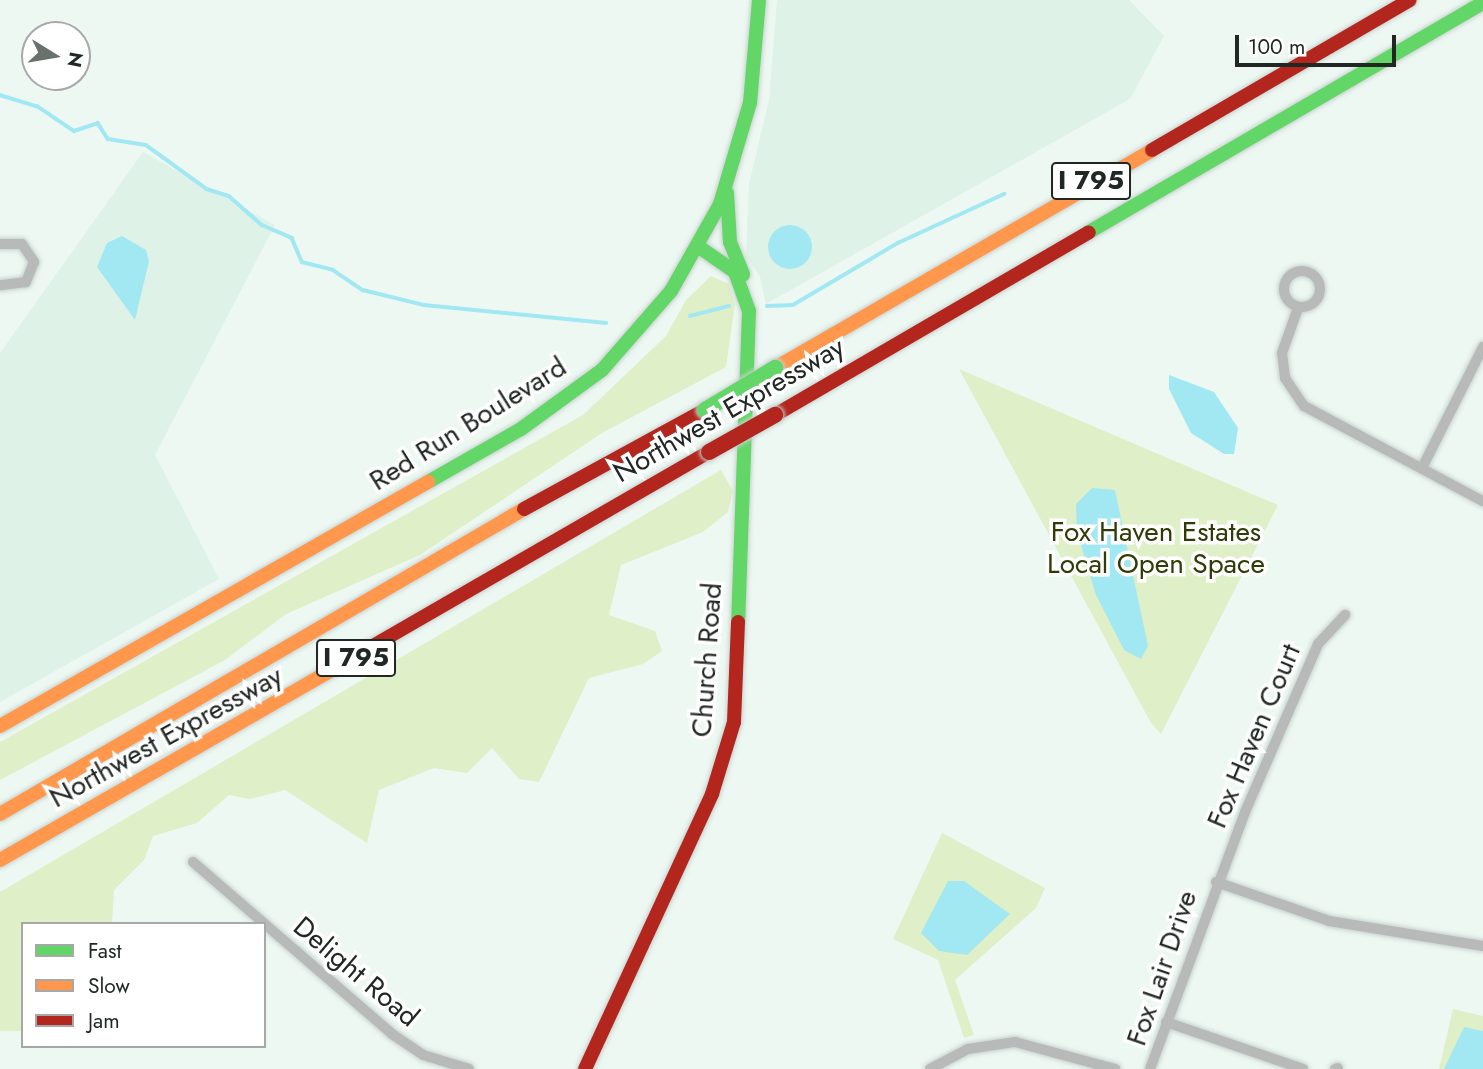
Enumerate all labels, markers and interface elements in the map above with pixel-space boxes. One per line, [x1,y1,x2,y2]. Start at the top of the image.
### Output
north arrow [21,21,91,91]
scale bar [1238,21,1399,65]
text: 100 m [1248,32,1305,62]
text: N [60,50,90,70]
road number: I 795 [1051,158,1131,204]
street label: Northwest Expressway [608,330,850,490]
street label: Red Run Boulevard [364,350,572,498]
park label: Fox Haven Estates Local Open Space [1047,515,1265,581]
street label: Church Road [685,582,729,738]
road number: I 795 [316,636,396,680]
street label: Fox Haven Court [1200,639,1308,833]
street label: Northwest Expressway [44,659,288,815]
street label: Fox Lair Drive [1120,886,1204,1050]
street label: Delight Road [286,910,426,1034]
legend [21,922,266,1048]
text: Fast [88,936,121,966]
text: Slow [88,971,130,1001]
text: Jam [88,1006,120,1036]

